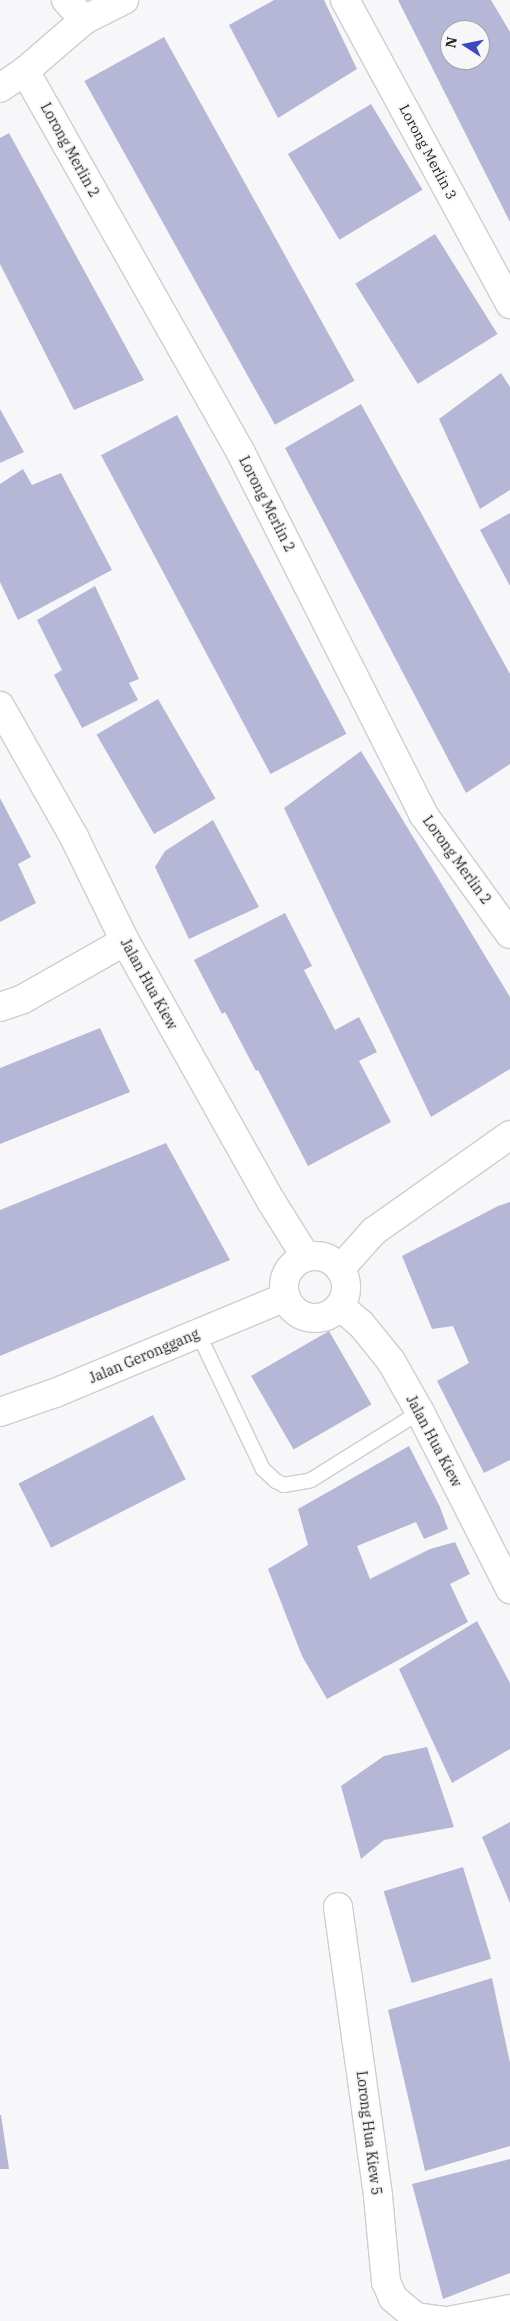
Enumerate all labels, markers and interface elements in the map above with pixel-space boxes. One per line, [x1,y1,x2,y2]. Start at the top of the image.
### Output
north arrow [440,20,490,70]
text: N [441,35,461,49]
street label: Lorong Merlin 2 [37,100,103,200]
street label: Lorong Merlin 3 [396,102,460,202]
street label: Lorong Merlin 2 [236,453,298,555]
street label: Lorong Merlin 2 [419,812,495,908]
street label: Jalan Hua Kiew [117,936,181,1032]
street label: Jalan Geronggang [86,1325,202,1387]
street label: Jalan Hua Kiew [403,1392,465,1490]
street label: Lorong Hua Kiew 5 [353,2070,385,2196]

